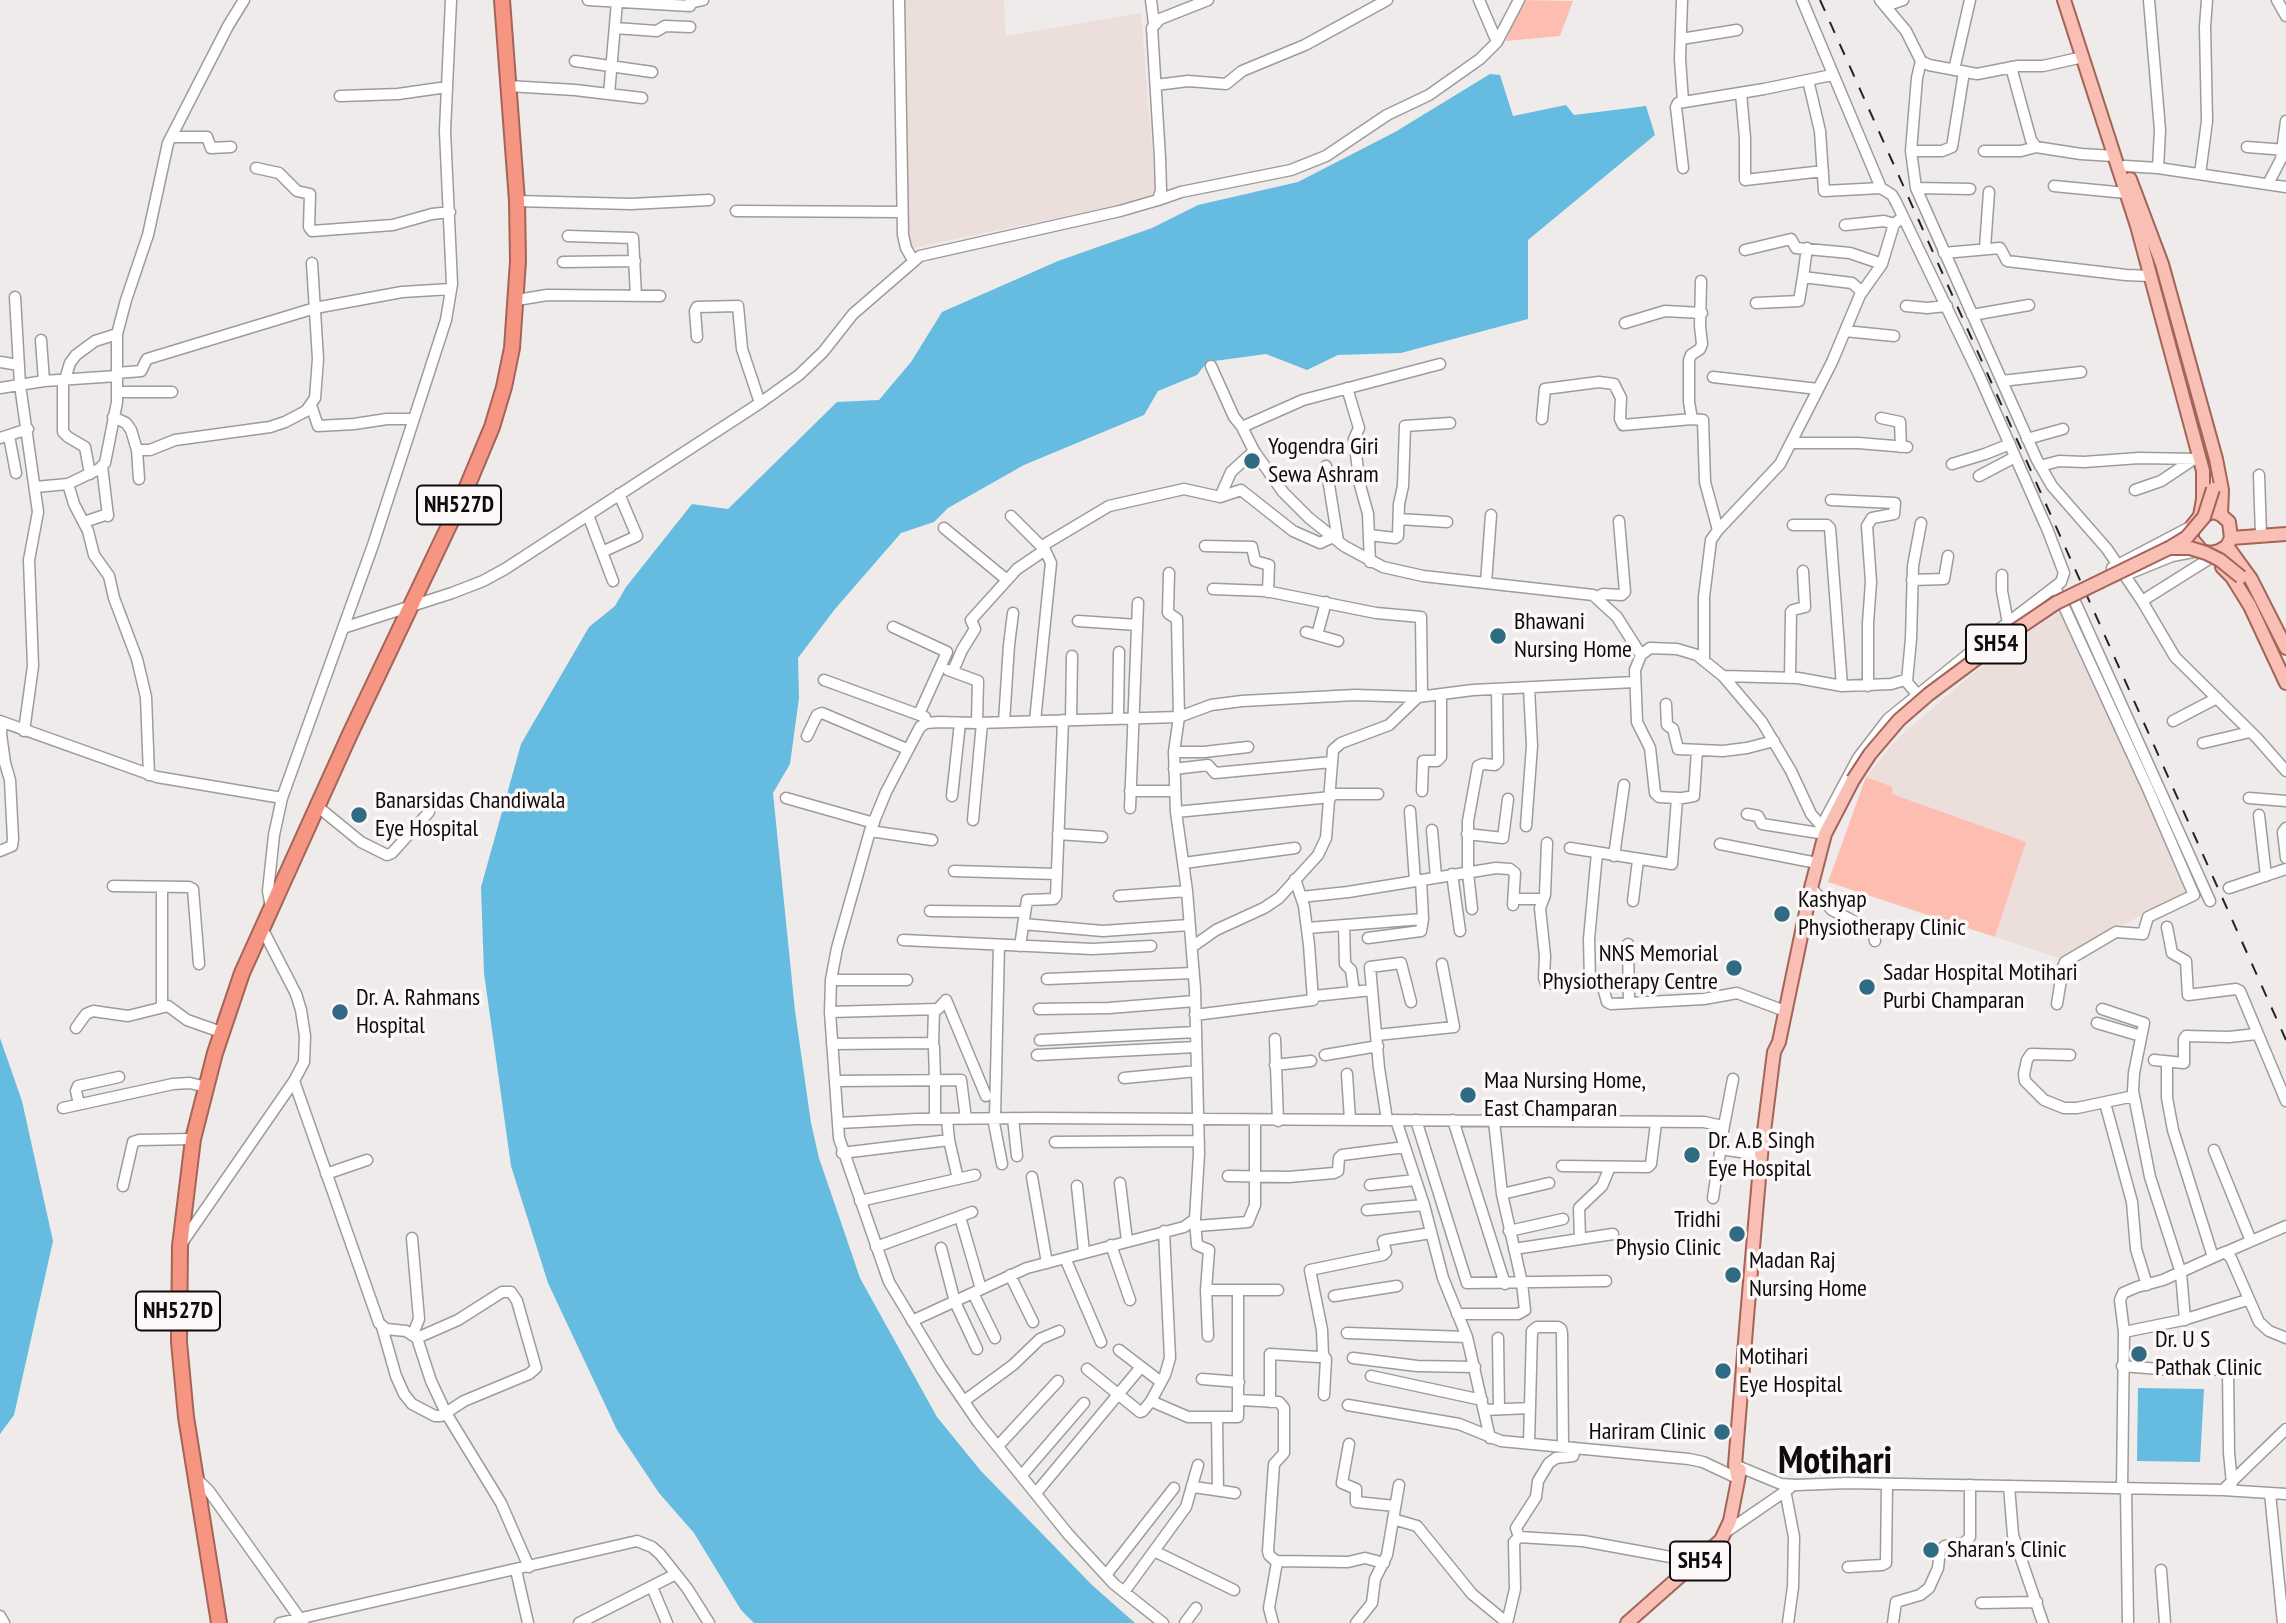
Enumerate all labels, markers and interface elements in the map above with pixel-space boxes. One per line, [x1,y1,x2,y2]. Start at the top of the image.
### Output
place label: Yogendra Giri Sewa Ashram [1268,433,1379,489]
marker: Yogendra Giri Sewa Ashram [1242,451,1262,471]
road number: NH527D [417,485,501,524]
place label: Bhawani Nursing Home [1514,608,1632,664]
road number: SH54 [1966,624,2026,664]
marker: Bhawani Nursing Home [1488,626,1508,646]
place label: Banarsidas Chandiwala Eye Hospital [375,787,565,843]
marker: Banarsidas Chandiwala Eye Hospital [349,805,369,825]
place label: Kashyap Physiotherapy Clinic [1798,886,1966,942]
marker: Kashyap Physiotherapy Clinic [1772,904,1792,924]
place label: NNS Memorial Physiotherapy Centre [1542,940,1718,996]
marker: NNS Memorial Physiotherapy Centre [1724,958,1744,978]
place label: Sadar Hospital Motihari Purbi Champaran [1883,959,2078,1015]
marker: Sadar Hospital Motihari Purbi Champaran [1857,977,1877,997]
place label: Dr. A. Rahmans Hospital [356,984,480,1040]
marker: Dr. A. Rahmans Hospital [330,1002,350,1022]
place label: Maa Nursing Home, East Champaran [1484,1067,1646,1123]
marker: Maa Nursing Home, East Champaran [1458,1085,1478,1105]
place label: Dr. A.B Singh Eye Hospital [1708,1127,1815,1183]
marker: Dr. A.B Singh Eye Hospital [1682,1145,1702,1165]
place label: Tridhi Physio Clinic [1616,1206,1721,1262]
marker: Tridhi Physio Clinic [1727,1224,1747,1244]
place label: Madan Raj Nursing Home [1749,1247,1867,1303]
marker: Madan Raj Nursing Home [1723,1265,1743,1285]
road number: NH527D [136,1292,220,1330]
place label: Dr. U S Pathak Clinic [2155,1326,2262,1382]
place label: Motihari Eye Hospital [1739,1343,1842,1399]
marker: Dr. U S Pathak Clinic [2129,1344,2149,1364]
marker: Motihari Eye Hospital [1713,1361,1733,1381]
place label: Hariram Clinic [1589,1418,1706,1446]
marker: Hariram Clinic [1712,1422,1732,1442]
district label: Motihari [1778,1439,1892,1485]
place label: Sharan's Clinic [1947,1536,2067,1564]
marker: Sharan's Clinic [1921,1540,1941,1560]
road number: SH54 [1670,1542,1730,1580]

